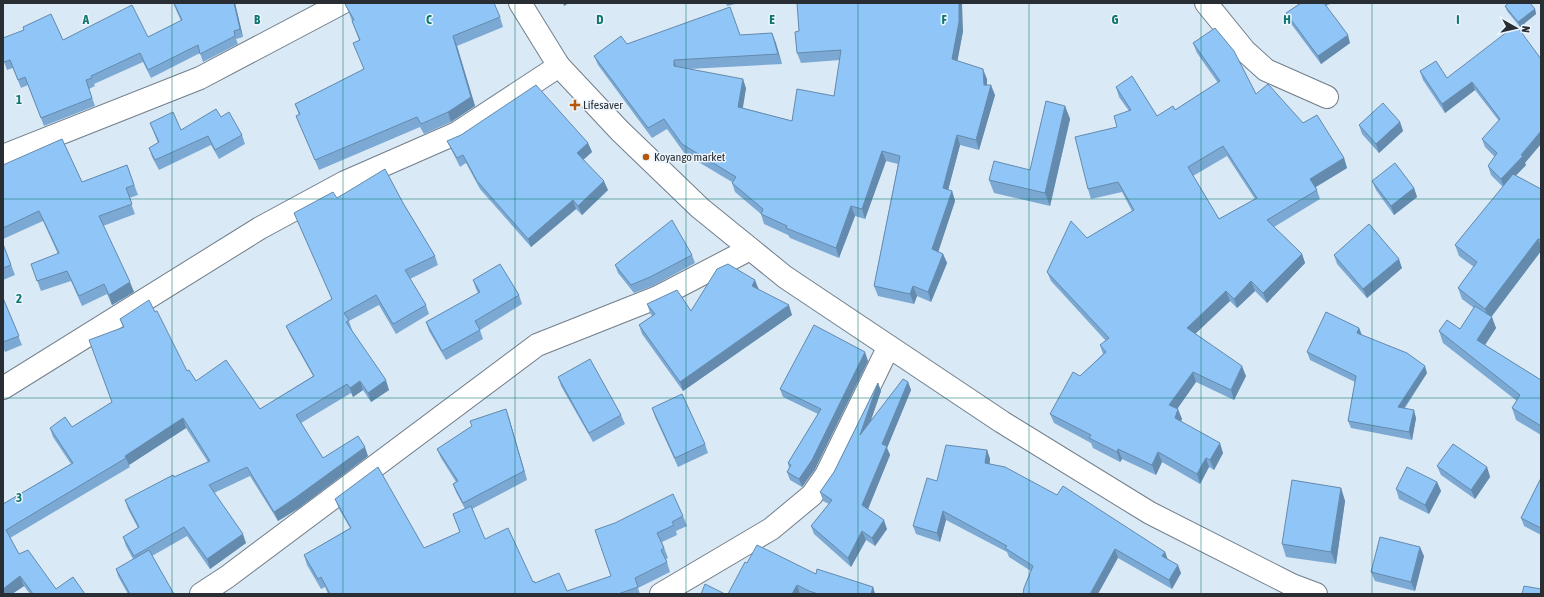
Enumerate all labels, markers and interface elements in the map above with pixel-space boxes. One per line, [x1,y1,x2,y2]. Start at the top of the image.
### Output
north arrow [1496,8,1536,48]
text: A [82,12,90,27]
text: B [254,12,261,27]
text: C [426,12,432,27]
text: D [596,12,604,27]
text: E [769,12,775,27]
text: F [941,12,947,27]
text: G [1112,12,1119,27]
text: H [1283,12,1291,27]
text: I [1456,12,1460,27]
text: N [1520,25,1532,33]
text: 1 [16,92,22,107]
place label: Lifesaver [583,98,623,112]
marker: Lifesaver [570,100,580,110]
place label: Koyango market [654,150,726,164]
marker: Koyango market [641,152,651,162]
text: 2 [16,291,22,306]
text: 3 [16,490,22,505]

